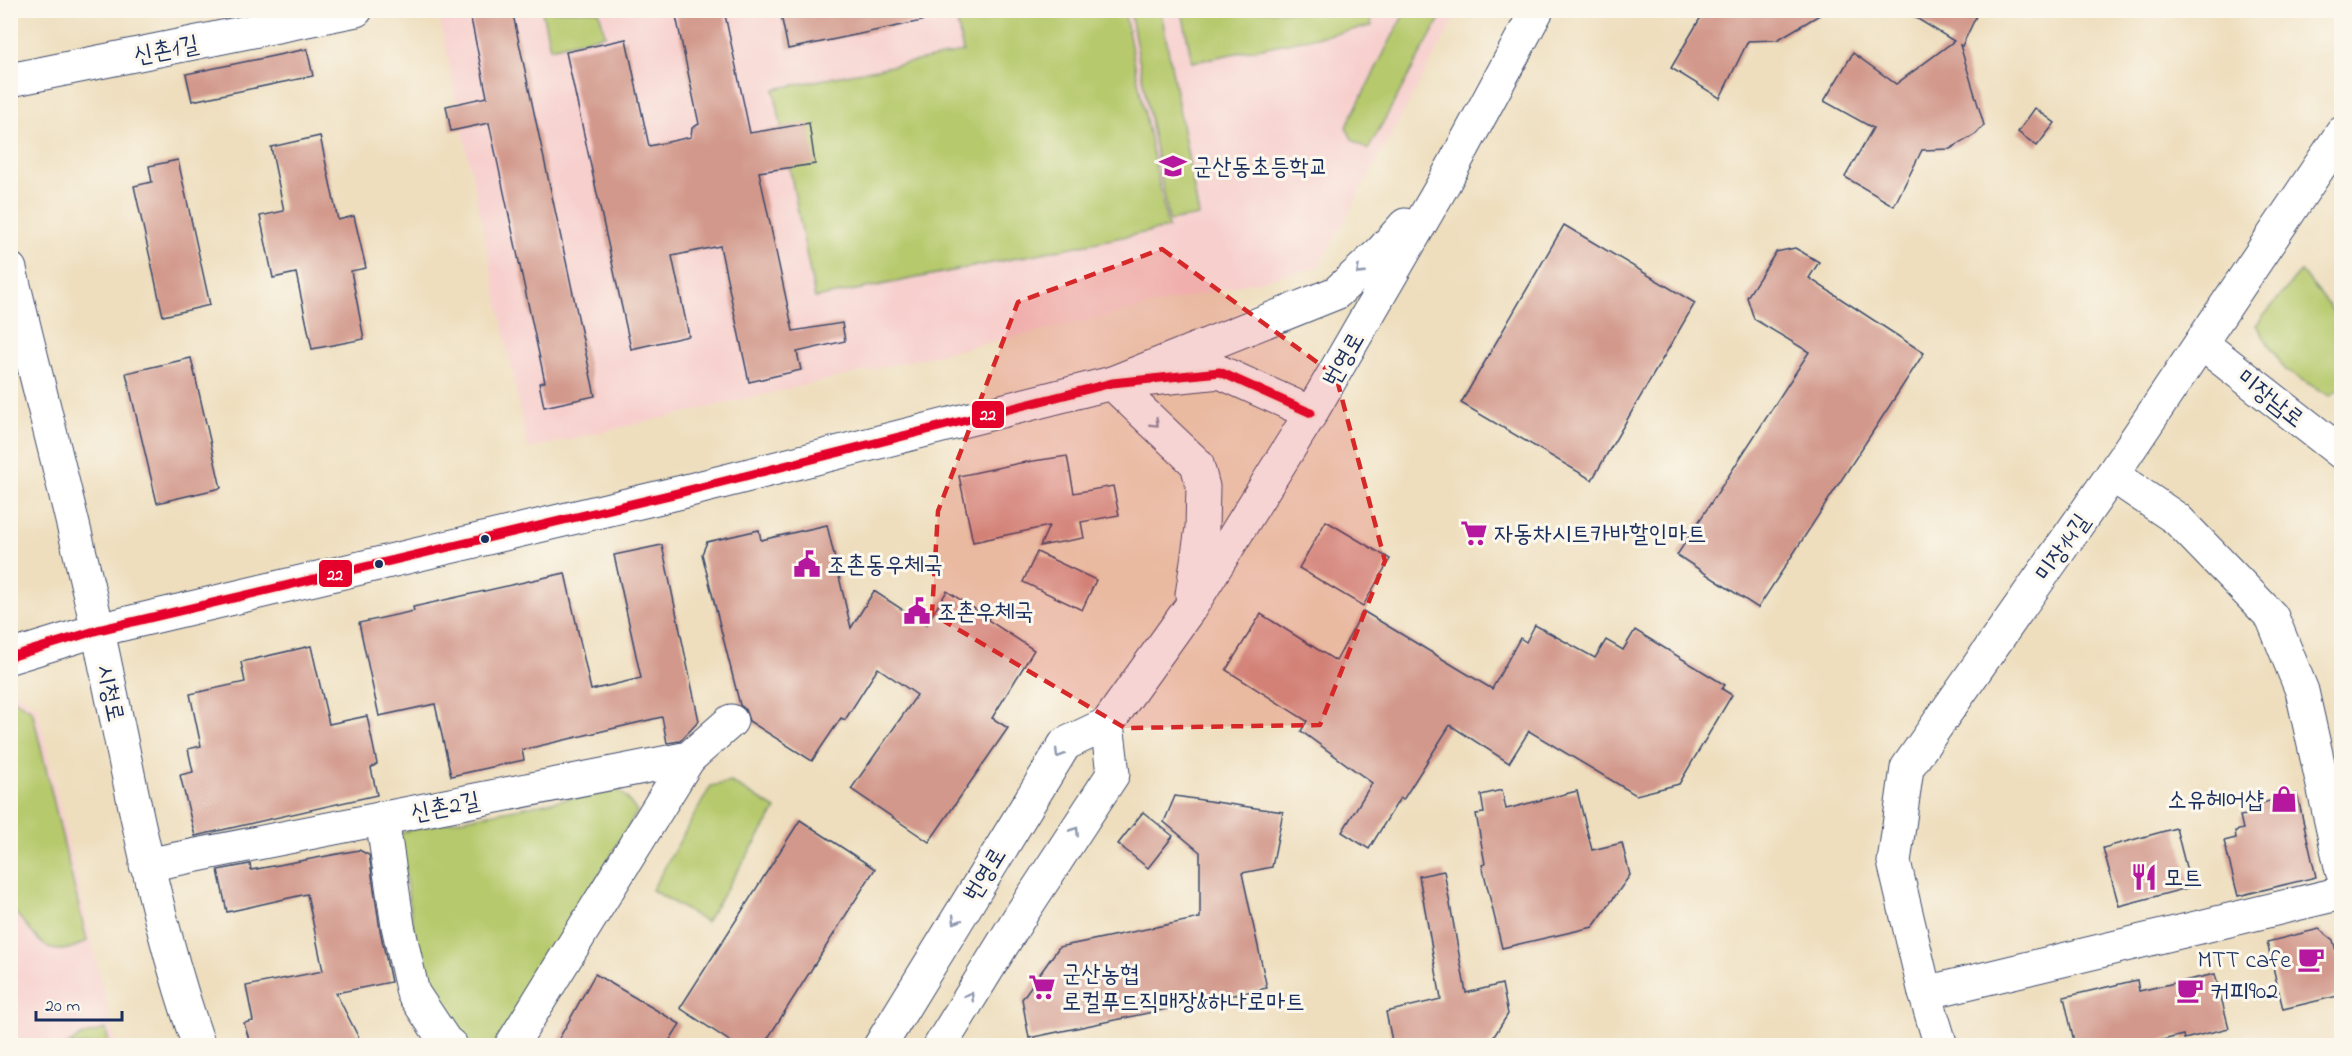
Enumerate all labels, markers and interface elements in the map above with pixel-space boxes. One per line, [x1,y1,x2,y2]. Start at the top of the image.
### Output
street label: 신촌1길 [131,28,202,75]
school or university icon: 군산동초등학교 [1158,151,1188,181]
place label: 군산동초등학교 [1193,151,1328,186]
one-way arrow [1357,264,1367,275]
street label: 번영로 [1316,326,1375,394]
street label: 미장남로 [2228,362,2311,438]
line badge: 22 [971,400,1005,429]
text: 22 [979,404,996,428]
one-way arrow [1148,416,1158,427]
street label: 미장14길 [2028,507,2100,589]
supermarket icon: 자동차시트카바할인마트 [1459,518,1489,548]
place label: 자동차시트카바할인마트 [1494,518,1706,553]
unlabelled marker [479,533,491,545]
public building icon: 조촌동우체국 [792,549,822,579]
place label: 조촌동우체국 [827,549,943,584]
unlabelled marker [373,558,385,570]
line badge: 22 [318,559,353,588]
text: 22 [326,564,343,588]
public building icon: 조촌우체국 [902,596,932,626]
place label: 조촌우체국 [937,596,1034,631]
street label: 시청로 [85,662,132,725]
one-way arrow [1054,748,1066,758]
place label: 소유헤어샵 [2167,784,2264,819]
shop icon: 소유헤어샵 [2269,784,2299,814]
street label: 신촌2길 [408,785,483,832]
one-way arrow [1068,827,1079,838]
street label: 번영로 [956,841,1016,909]
restaurant icon: 모트 [2129,862,2159,892]
place label: 모트 [2164,862,2203,897]
one-way arrow [952,914,964,924]
place label: MTT cafe [2197,944,2291,979]
cafe icon: MTT cafe [2296,944,2326,974]
place label: 군산농협 로컬푸드직매장&하나로마트 [1062,958,1305,1021]
supermarket icon: 군산농협 로컬푸드직매장&하나로마트 [1027,972,1057,1002]
cafe icon: 커피902 [2175,975,2205,1005]
place label: 커피902 [2210,975,2278,1010]
scale bar [36,984,122,1022]
one-way arrow [963,992,975,1002]
text: 20 m [45,994,80,1020]

